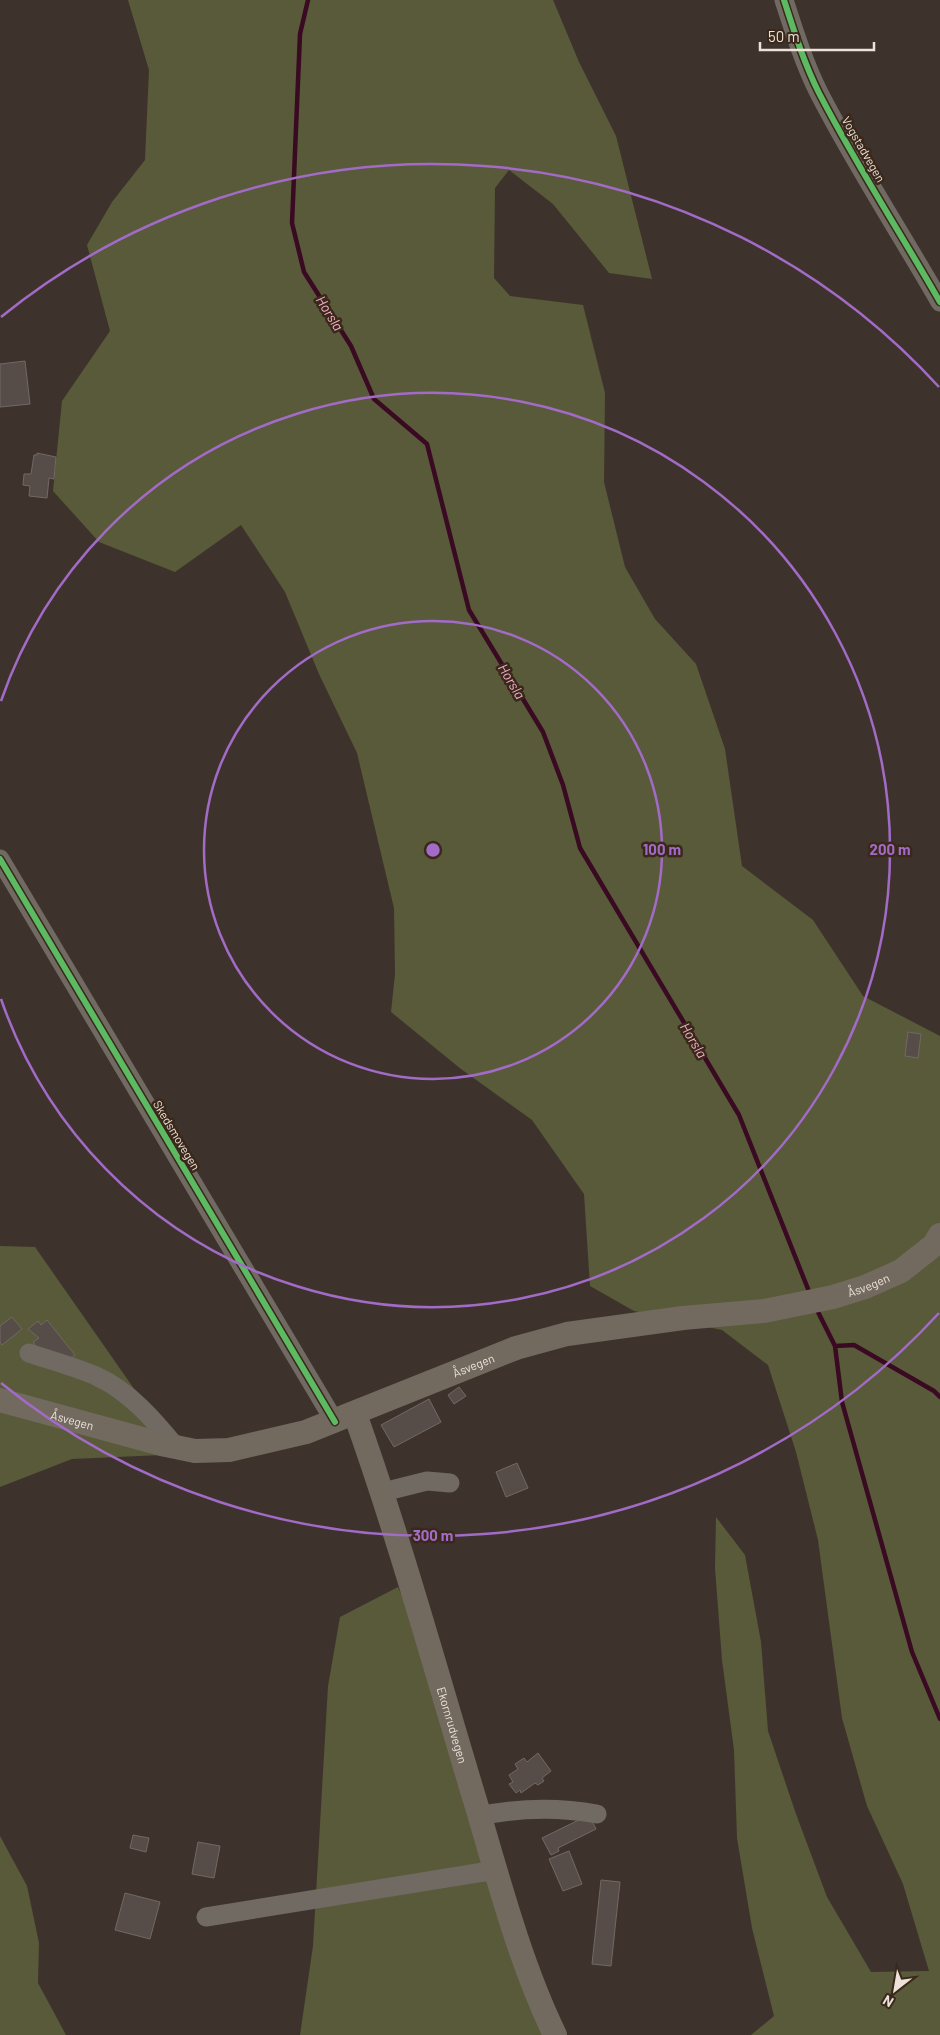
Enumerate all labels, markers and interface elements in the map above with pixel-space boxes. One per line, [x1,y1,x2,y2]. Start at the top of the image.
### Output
scale bar [760,20,874,52]
text: 50 m [768,27,800,45]
street label: Vogstadvegen [840,114,888,184]
water label: Horsla [313,292,347,334]
water label: Horsla [495,660,529,702]
text: 100 m [643,840,681,858]
text: 200 m [869,840,911,858]
centre of rings [424,841,442,859]
water label: Horsla [677,1019,711,1061]
street label: Skedsmovegen [151,1098,203,1172]
street label: Åsvegen [846,1270,891,1299]
street label: Åsvegen [450,1350,496,1380]
street label: Åsvegen [49,1407,95,1432]
text: 300 m [413,1526,453,1544]
street label: Ekornrudvegen [435,1685,470,1765]
north arrow [870,1965,920,2015]
text: N [880,1992,896,2011]

